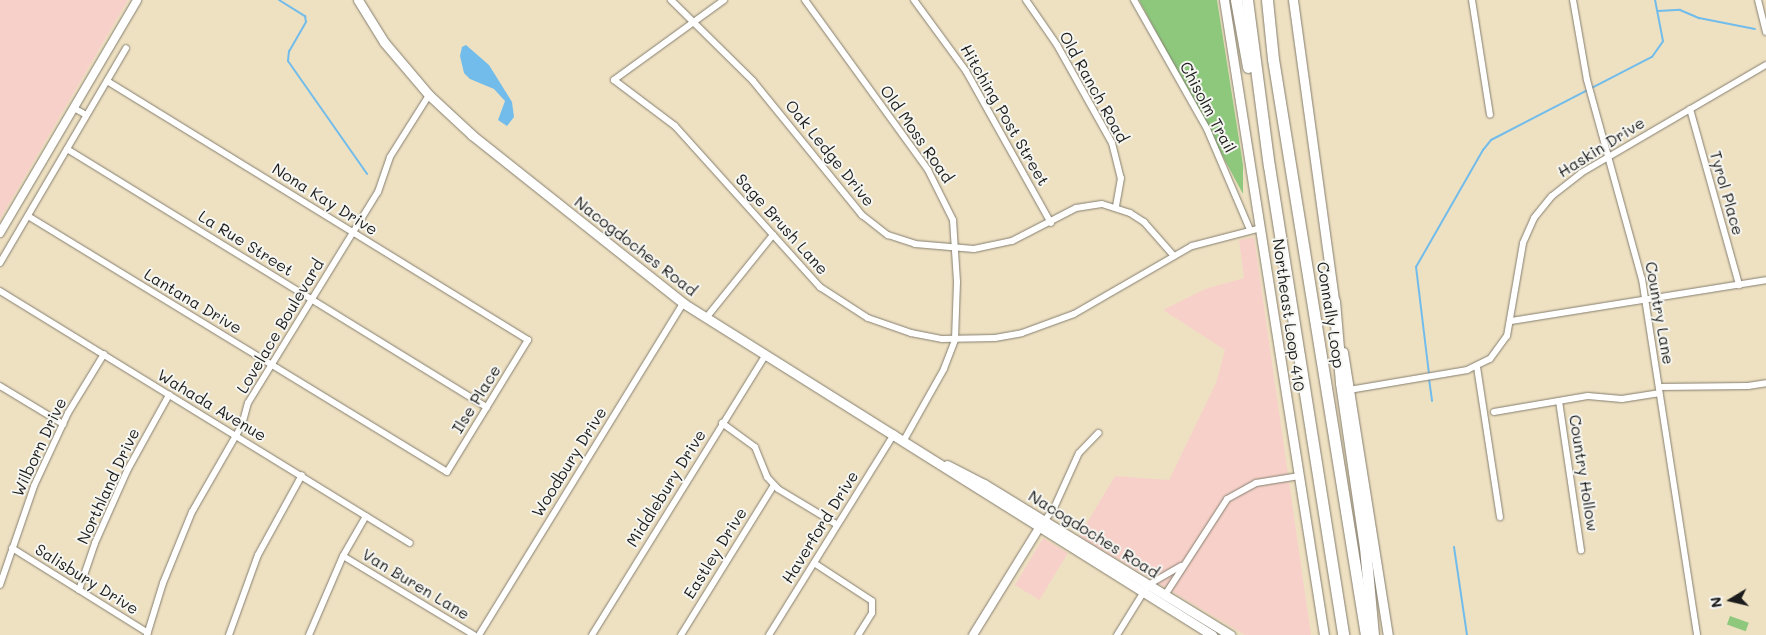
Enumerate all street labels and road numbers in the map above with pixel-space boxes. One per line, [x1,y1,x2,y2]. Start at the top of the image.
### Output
street label: Old Ranch Road [1055,28,1133,146]
street label: Hitching Post Street [957,41,1053,189]
street label: Chisolm Trail [1176,58,1240,156]
street label: Old Moss Road [876,82,958,186]
street label: Oak Ledge Drive [781,96,879,210]
street label: Haskin Drive [1554,113,1648,181]
street label: Tyrol Place [1706,149,1748,237]
street label: Nona Kay Drive [269,159,381,239]
street label: Sage Brush Lane [732,170,832,278]
street label: Nacogdoches Road [571,192,701,300]
street label: La Rue Street [195,206,297,280]
street label: Northeast Loop 410 [1269,237,1309,393]
street label: Lovelace Boulevard [232,255,328,397]
street label: Connally Loop [1313,260,1349,370]
street label: Country Lane [1641,260,1679,366]
street label: Lantana Drive [141,264,245,338]
street label: Ilse Place [447,361,505,437]
street label: Wahada Avenue [154,365,270,445]
street label: Wilborn Drive [8,394,70,500]
street label: Woodbury Drive [527,404,611,520]
street label: Country Hollow [1565,413,1603,533]
street label: Northland Drive [73,425,143,547]
street label: Middlebury Drive [622,426,710,550]
street label: Haverford Drive [778,467,862,587]
street label: Nacogdoches Road [1025,486,1163,582]
street label: Eastley Drive [679,504,751,602]
street label: Salisbury Drive [32,539,142,619]
street label: Van Buren Lane [359,544,473,624]

